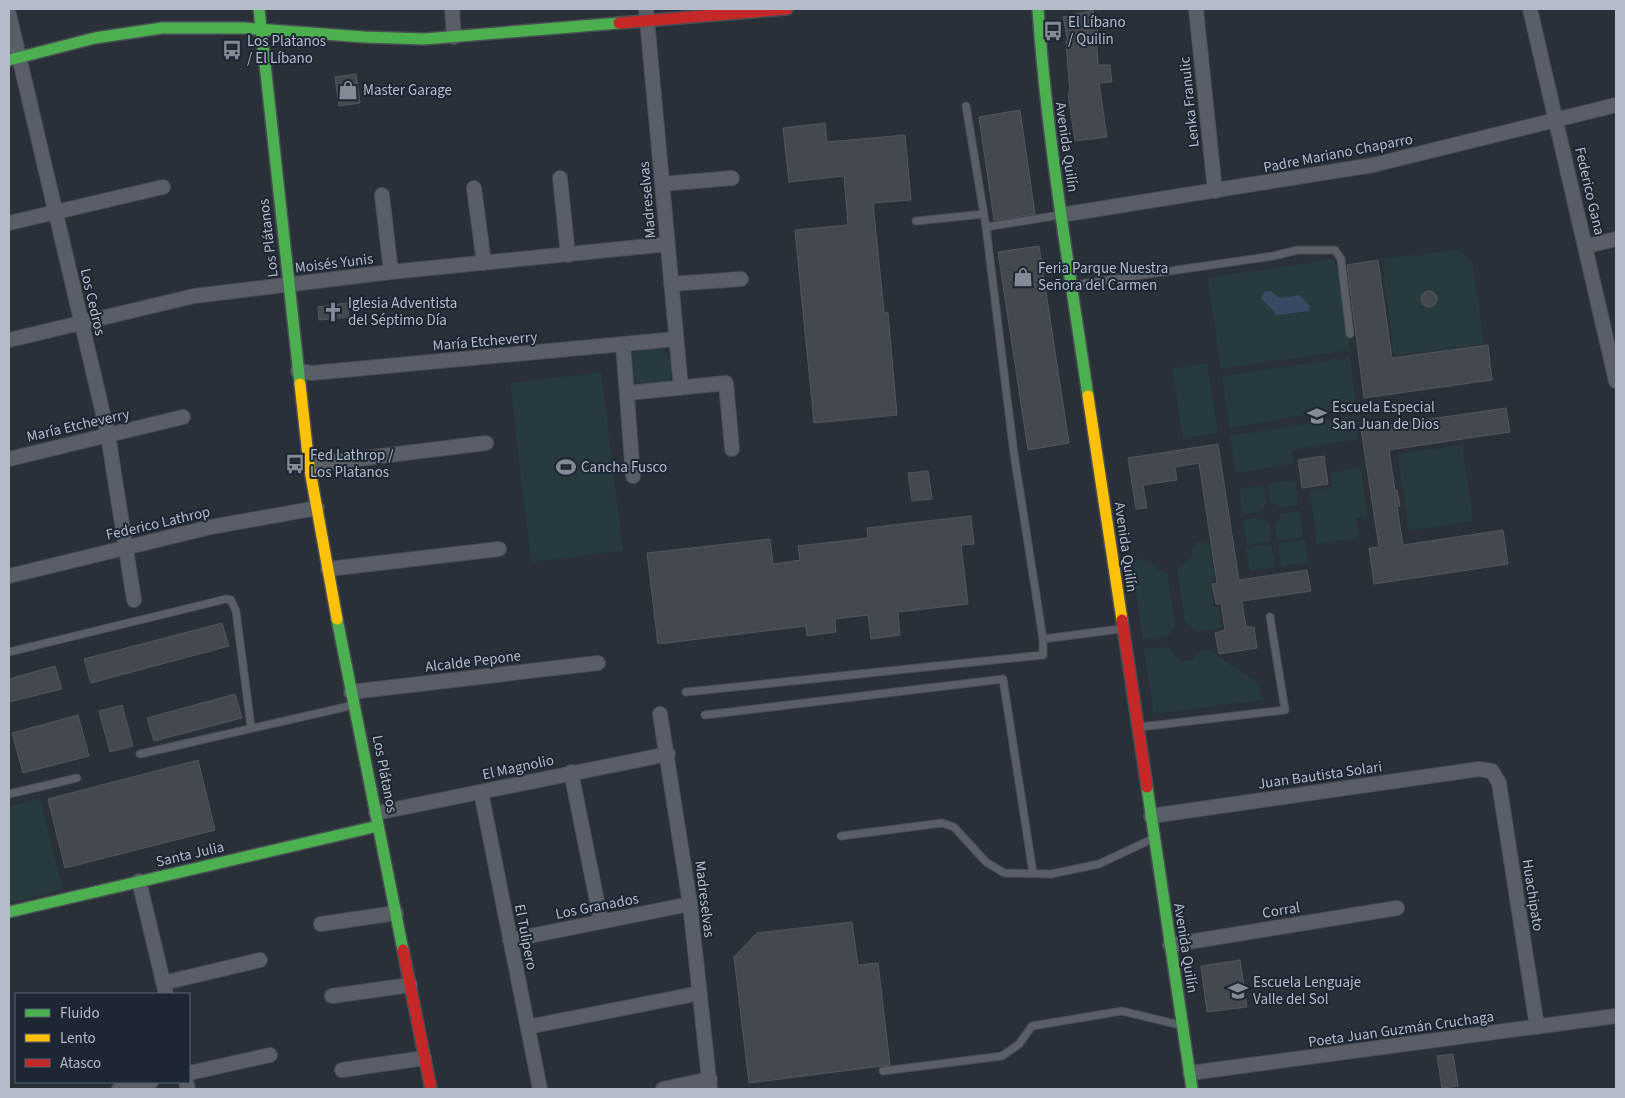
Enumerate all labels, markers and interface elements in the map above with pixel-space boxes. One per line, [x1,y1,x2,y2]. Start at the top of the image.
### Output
place label: El Líbano / Quilin [1068,12,1126,50]
bus stop icon: El Líbano / Quilin [1042,20,1064,42]
place label: Los Platanos / El Líbano [247,31,326,69]
bus stop icon: Los Platanos / El Líbano [221,39,243,61]
street label: Lenka Franulic [1174,56,1205,148]
shop icon: Master Garage [337,79,359,101]
place label: Master Garage [363,80,452,101]
street label: Avenida Quilín [1050,101,1083,193]
street label: Padre Mariano Chaparro [1262,129,1415,178]
street label: Federico Gana [1569,145,1610,237]
street label: Madreselvas [634,160,661,239]
street label: Los Plátanos [253,197,284,278]
street label: Moisés Yunis [294,248,374,279]
place label: Feria Parque Nuestra Señora del Carmen [1038,258,1168,296]
street label: Los Cedros [75,266,110,338]
shop icon: Feria Parque Nuestra Señora del Carmen [1012,266,1034,288]
place label: Iglesia Adventista del Séptimo Día [348,293,457,331]
church icon: Iglesia Adventista del Séptimo Día [322,301,344,323]
street label: María Etcheverry [432,326,538,357]
place label: Escuela Especial San Juan de Dios [1332,397,1439,435]
street label: María Etcheverry [25,403,132,448]
school or university icon: Escuela Especial San Juan de Dios [1306,405,1328,427]
place label: Fed Lathrop / Los Platanos [310,445,394,483]
bus stop icon: Fed Lathrop / Los Platanos [284,453,306,475]
sports icon: Cancha Fusco [555,456,577,478]
place label: Cancha Fusco [581,457,667,478]
street label: Federico Lathrop [104,501,212,546]
street label: Avenida Quilín [1109,501,1142,593]
street label: Alcalde Pepone [424,645,522,678]
street label: Los Plátanos [367,733,402,815]
street label: El Magnolio [480,750,556,785]
street label: Juan Bautista Solari [1257,756,1383,795]
street label: Santa Julia [154,836,226,873]
street label: Huachipato [1516,858,1549,933]
street label: Madreselvas [689,859,720,939]
street label: Los Granados [554,888,641,925]
street label: Corral [1261,897,1302,924]
street label: El Tulipero [509,902,542,972]
street label: Avenida Quilín [1168,902,1203,995]
place label: Escuela Lenguaje Valle del Sol [1253,972,1361,1010]
school or university icon: Escuela Lenguaje Valle del Sol [1227,980,1249,1002]
legend [15,993,190,1083]
text: Fluido [60,1003,100,1024]
street label: Poeta Juan Guzmán Cruchaga [1307,1006,1495,1053]
text: Lento [60,1028,96,1049]
text: Atasco [60,1053,101,1074]

